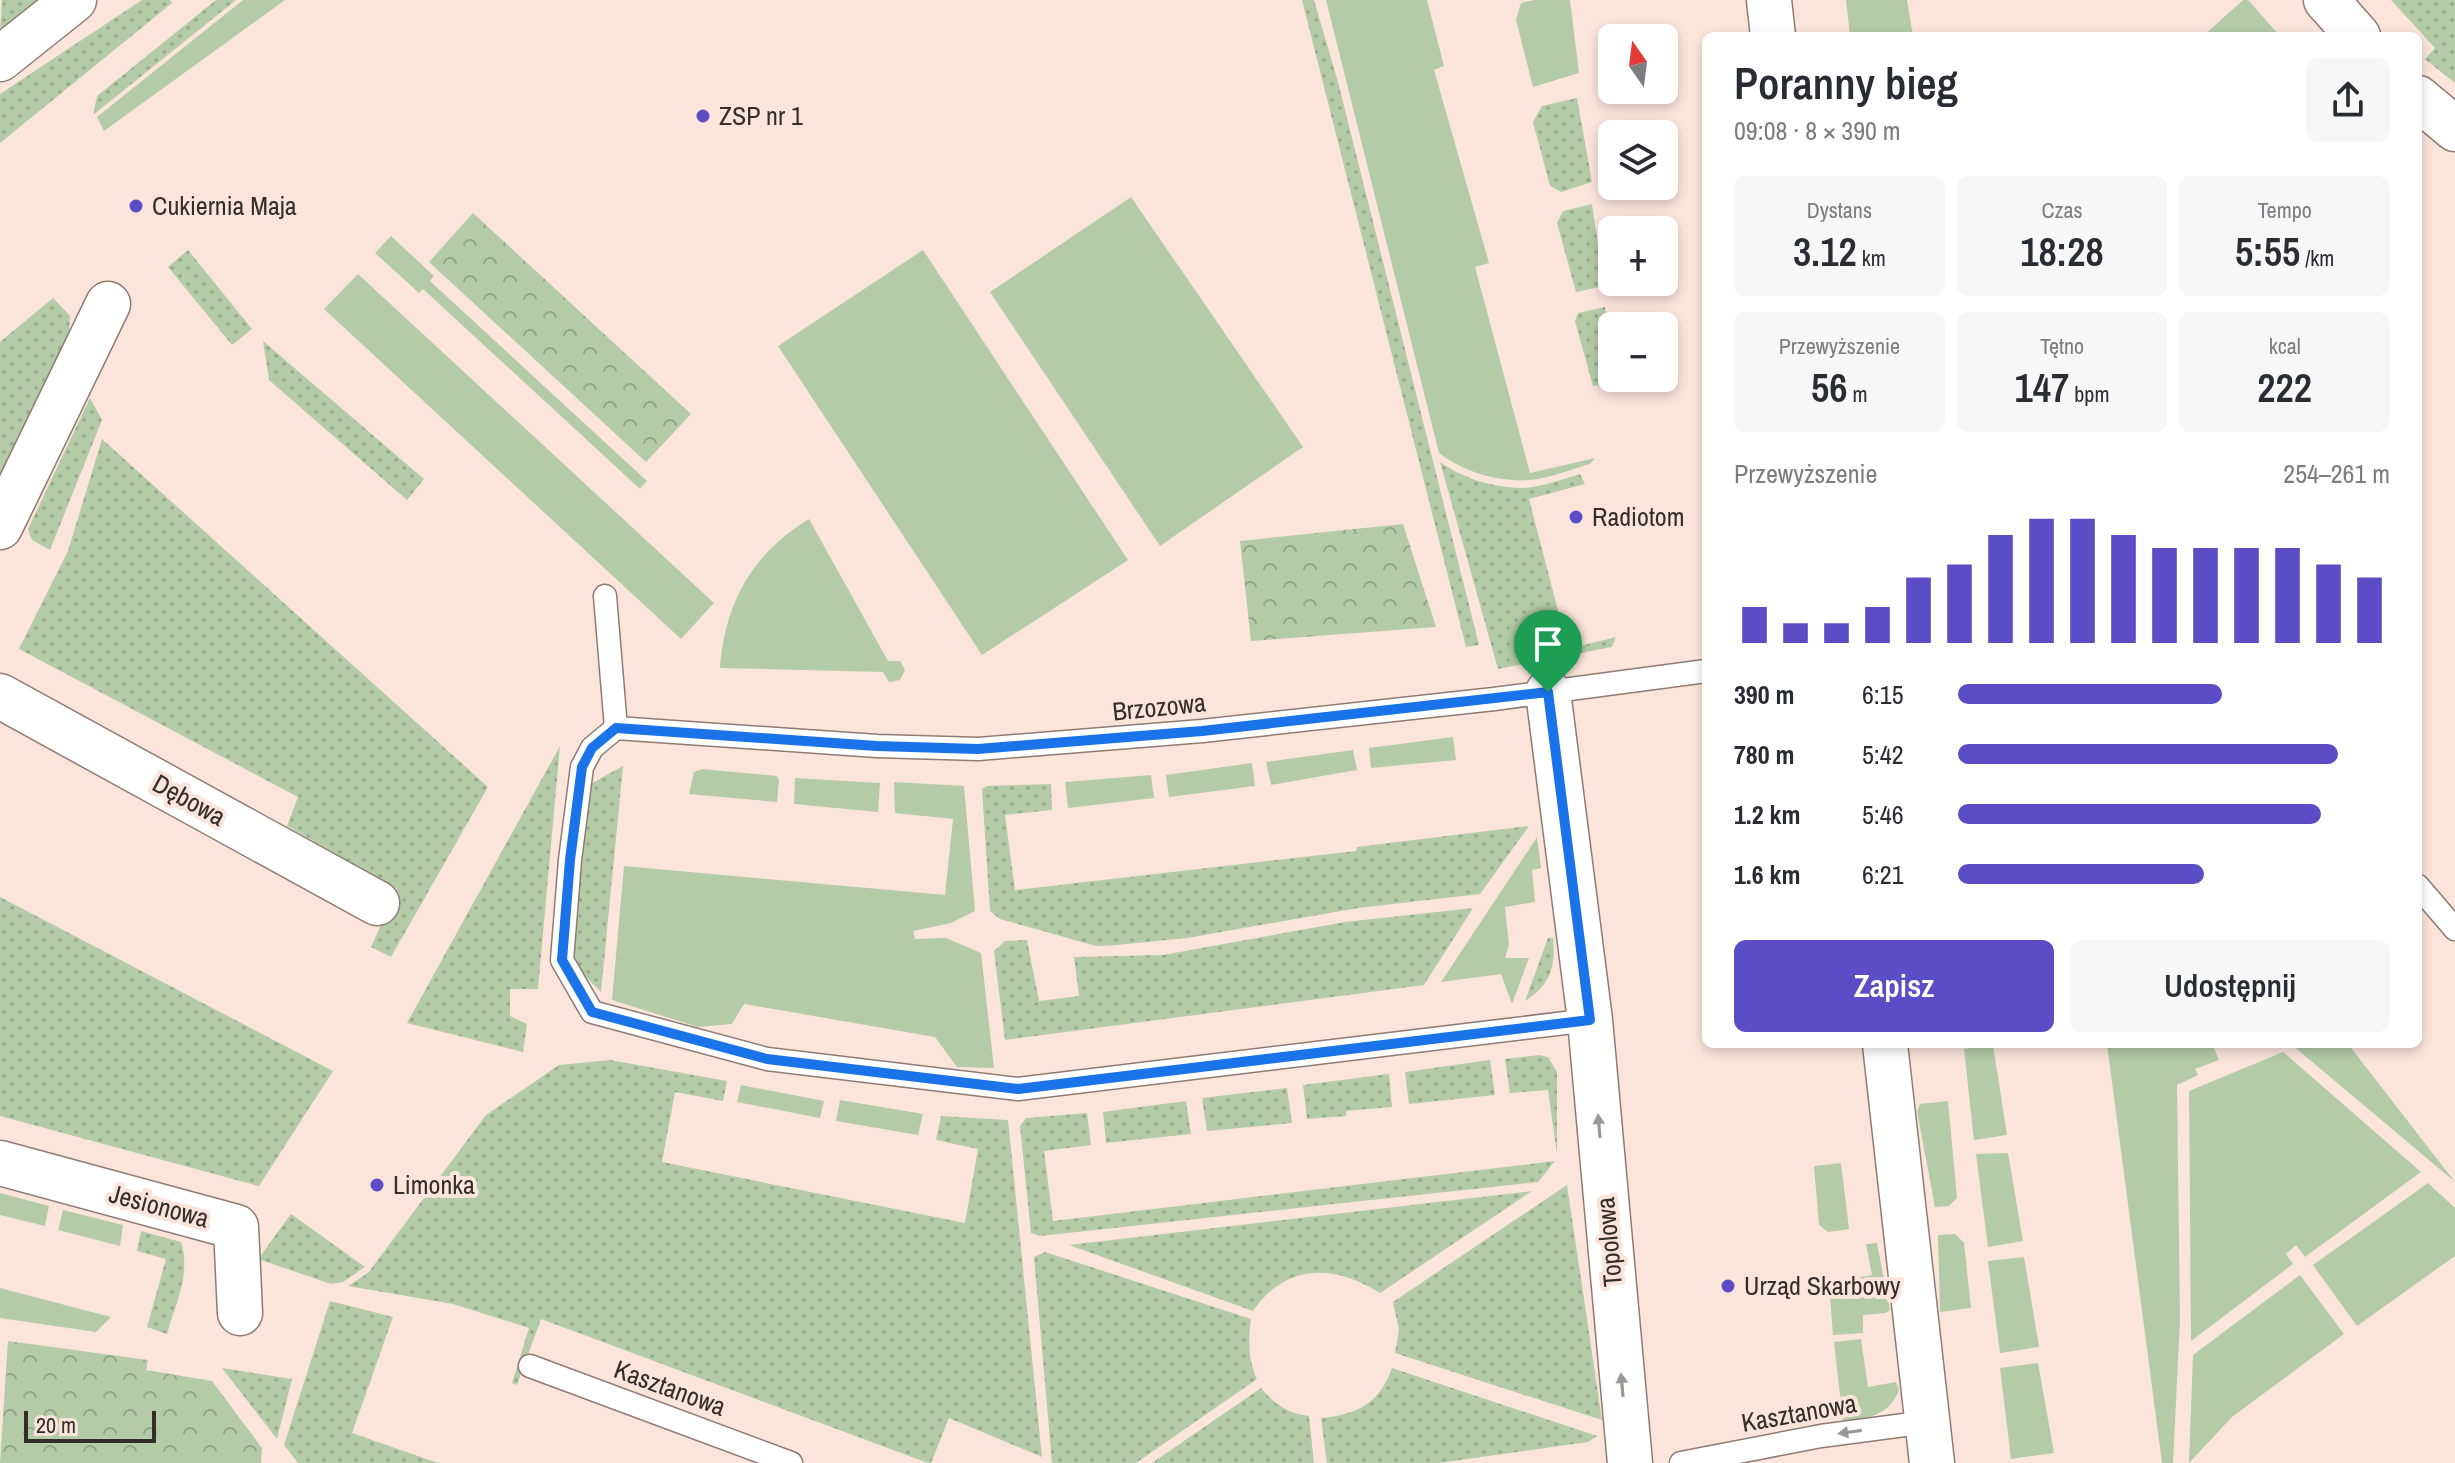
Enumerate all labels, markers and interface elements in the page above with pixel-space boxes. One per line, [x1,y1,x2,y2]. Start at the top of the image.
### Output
north arrow [1598,24,1678,104]
map controls [1598,24,1678,392]
text: Poranny bieg [1734,53,1958,113]
button: share [2306,58,2390,142]
place label: ZSP nr 1 [719,98,803,133]
marker: ZSP nr 1 [694,107,712,125]
text: 09:08 · 8 × 390 m [1734,113,1901,148]
button: layers [1598,120,1678,200]
place label: Cukiernia Maja [152,188,297,223]
text: Dystans [1807,195,1872,225]
text: Czas [2041,195,2083,225]
text: Tempo [2258,195,2312,225]
marker: Cukiernia Maja [127,197,145,215]
button: + [1598,216,1678,296]
text: 3.12 [1793,225,1857,278]
text: 18:28 [2020,225,2104,278]
text: 5:55 [2235,225,2300,278]
text: km [1857,243,1886,273]
text: /km [2300,243,2334,273]
button: − [1598,312,1678,392]
text: Przewyższenie [1779,331,1900,361]
text: Tętno [2040,331,2084,361]
text: kcal [2269,331,2301,361]
text: 56 [1811,361,1848,414]
text: 147 [2015,361,2069,414]
text: 222 [2257,361,2312,414]
text: m [1848,379,1868,409]
text: bpm [2069,379,2109,409]
text: Przewyższenie [1734,456,1877,491]
text: 254–261 m [2283,456,2390,491]
place label: Radiotom [1592,499,1684,534]
marker: Radiotom [1567,508,1585,526]
pin [1514,610,1582,692]
icon: arrive [1526,622,1570,666]
text: 390 m [1734,677,1794,712]
text: 6:15 [1862,677,1904,712]
street label: Brzozowa [1111,684,1207,729]
text: 780 m [1734,737,1794,772]
text: 5:42 [1862,737,1904,772]
street label: Dębowa [147,765,232,834]
text: 1.2 km [1734,797,1800,832]
text: 5:46 [1862,797,1904,832]
text: 1.6 km [1734,857,1800,892]
text: 6:21 [1862,857,1904,892]
button: Zapisz [1734,940,2054,1032]
button: Udostępnij [2070,940,2390,1032]
one-way arrow [1592,1114,1605,1139]
place label: Limonka [393,1167,475,1202]
street label: Jesionowa [105,1175,213,1236]
marker: Limonka [368,1176,386,1194]
street label: Topolowa [1587,1196,1630,1288]
place label: Urząd Skarbowy [1744,1268,1901,1303]
marker: Urząd Skarbowy [1719,1277,1737,1295]
street label: Kasztanowa [610,1351,731,1424]
one-way arrow [1615,1373,1628,1398]
street label: Kasztanowa [1739,1385,1859,1440]
scale bar [24,1407,156,1443]
text: 20 m [36,1410,76,1440]
one-way arrow [1837,1426,1862,1439]

